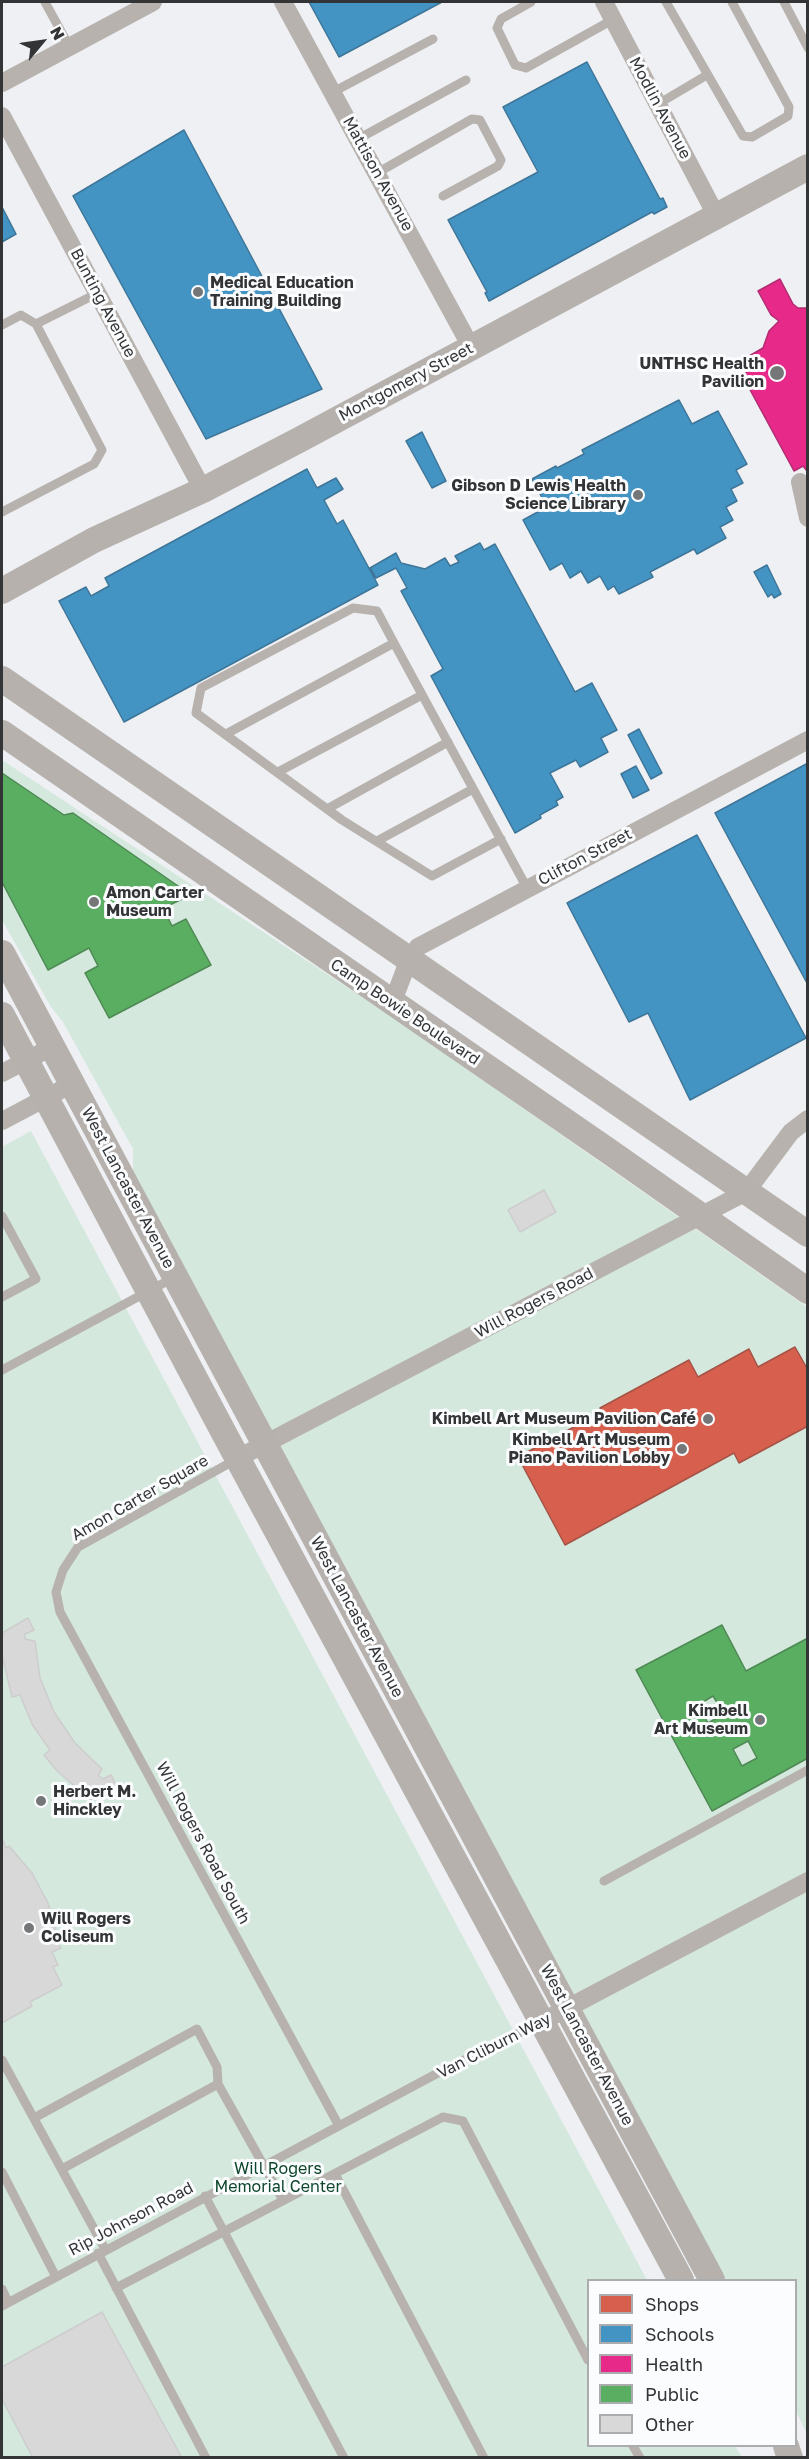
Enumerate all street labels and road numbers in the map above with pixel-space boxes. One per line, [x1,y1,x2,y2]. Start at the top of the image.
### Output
street label: Modlin Avenue [625,54,695,162]
street label: Mattison Avenue [339,113,417,235]
street label: Bunting Avenue [66,245,140,361]
street label: Montgomery Street [336,338,476,426]
street label: Clifton Street [535,824,635,890]
street label: Camp Bowie Boulevard [327,955,483,1069]
street label: West Lancaster Avenue [77,1104,179,1272]
street label: Will Rogers Road [472,1264,596,1342]
street label: Amon Carter Square [68,1451,212,1545]
street label: West Lancaster Avenue [306,1533,408,1701]
street label: Will Rogers Road South [152,1759,254,1927]
street label: West Lancaster Avenue [536,1961,638,2129]
street label: Van Cliburn Way [434,2009,554,2083]
street label: Rip Johnson Road [65,2178,197,2260]

